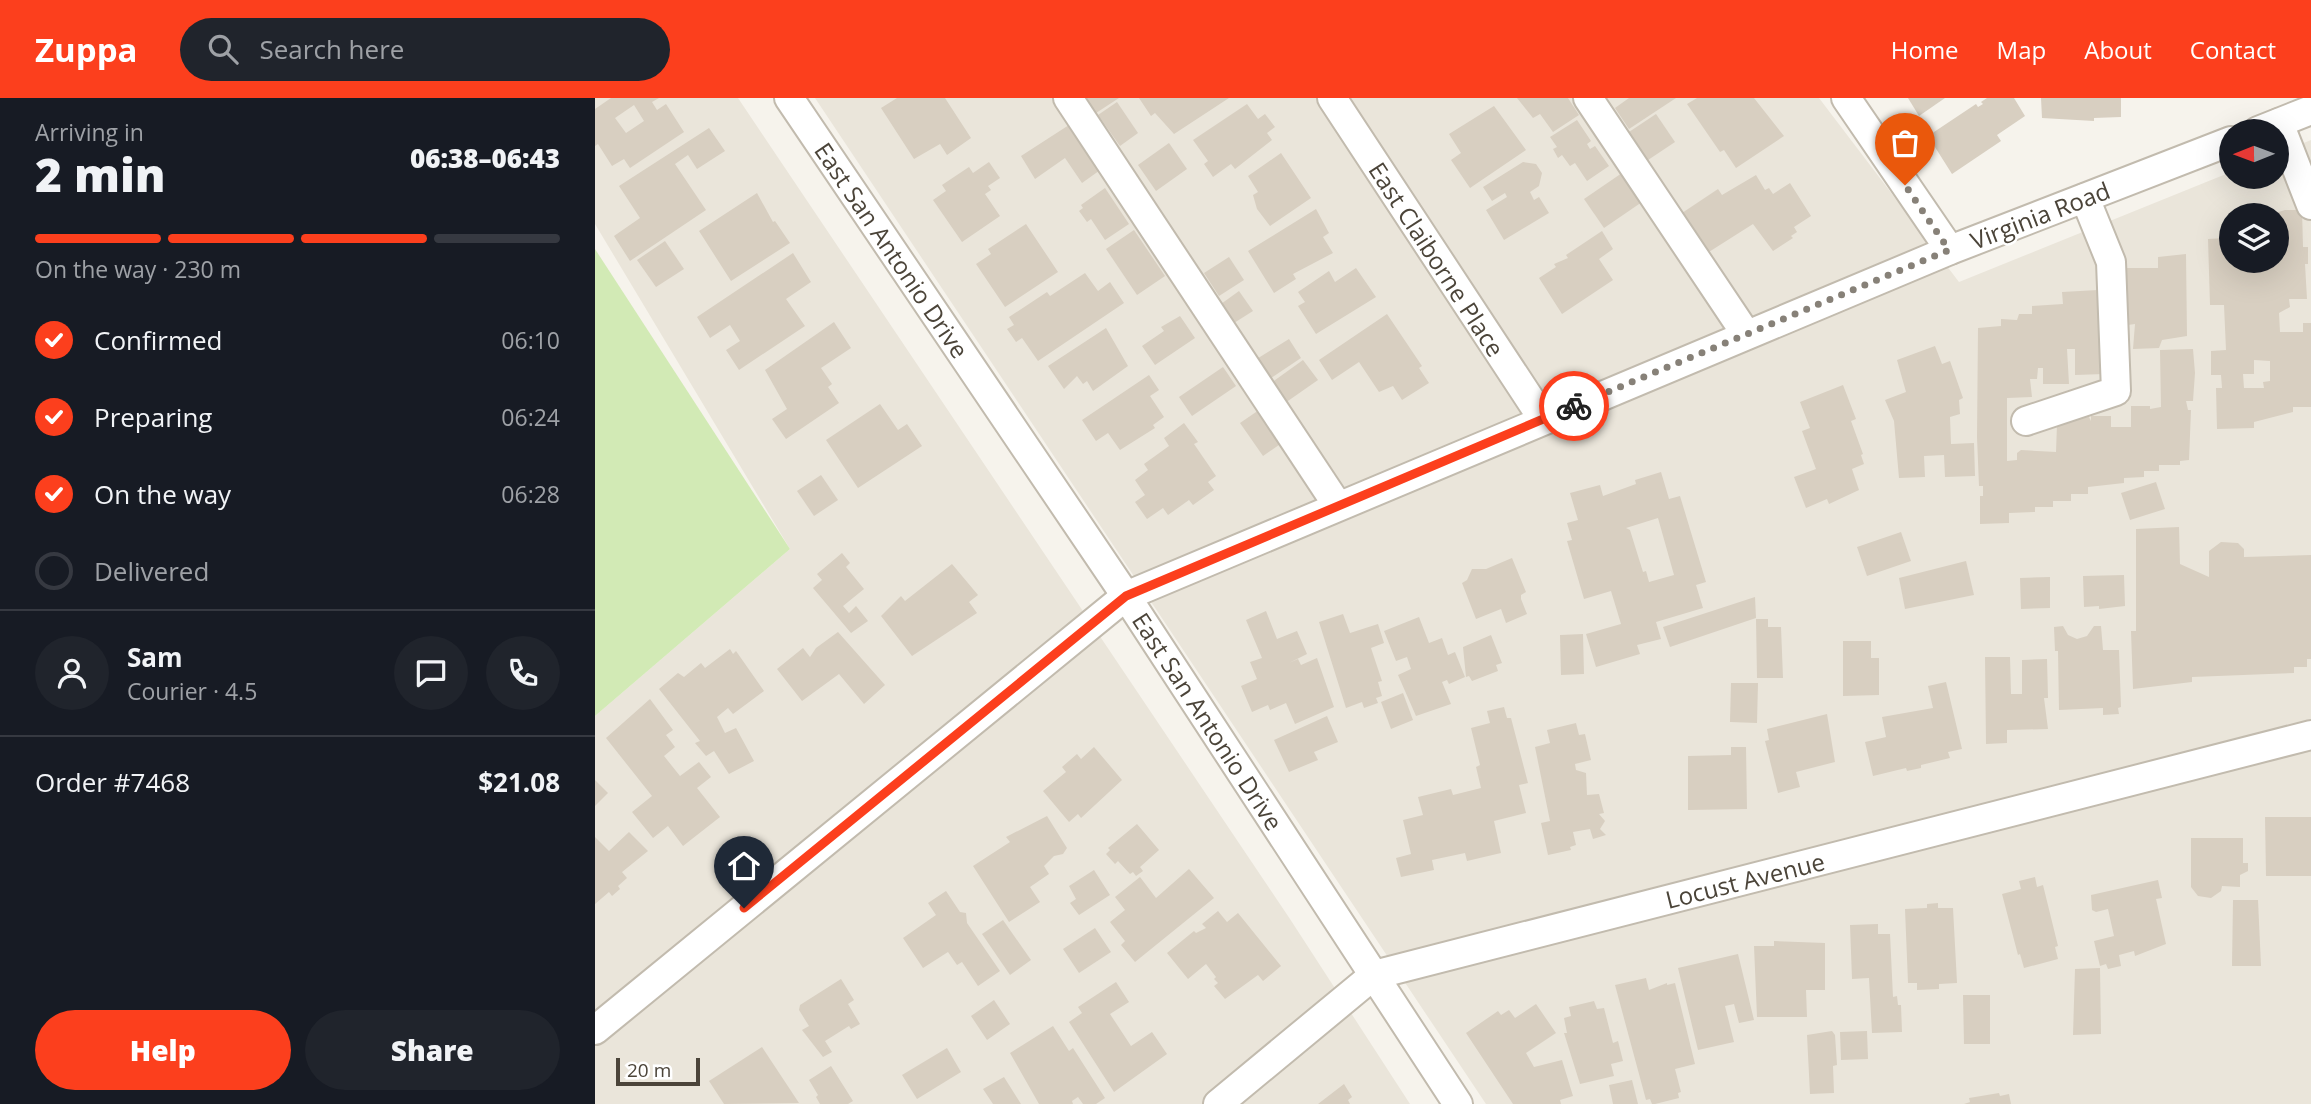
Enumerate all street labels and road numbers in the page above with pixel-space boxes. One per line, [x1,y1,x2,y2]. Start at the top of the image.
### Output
street label: East San Antonio Drive [807,136,977,364]
street label: East Claiborne Place [1362,155,1512,363]
street label: Virginia Road [1966,173,2114,257]
street label: East San Antonio Drive [1125,606,1291,836]
street label: Locust Avenue [1662,844,1828,916]

